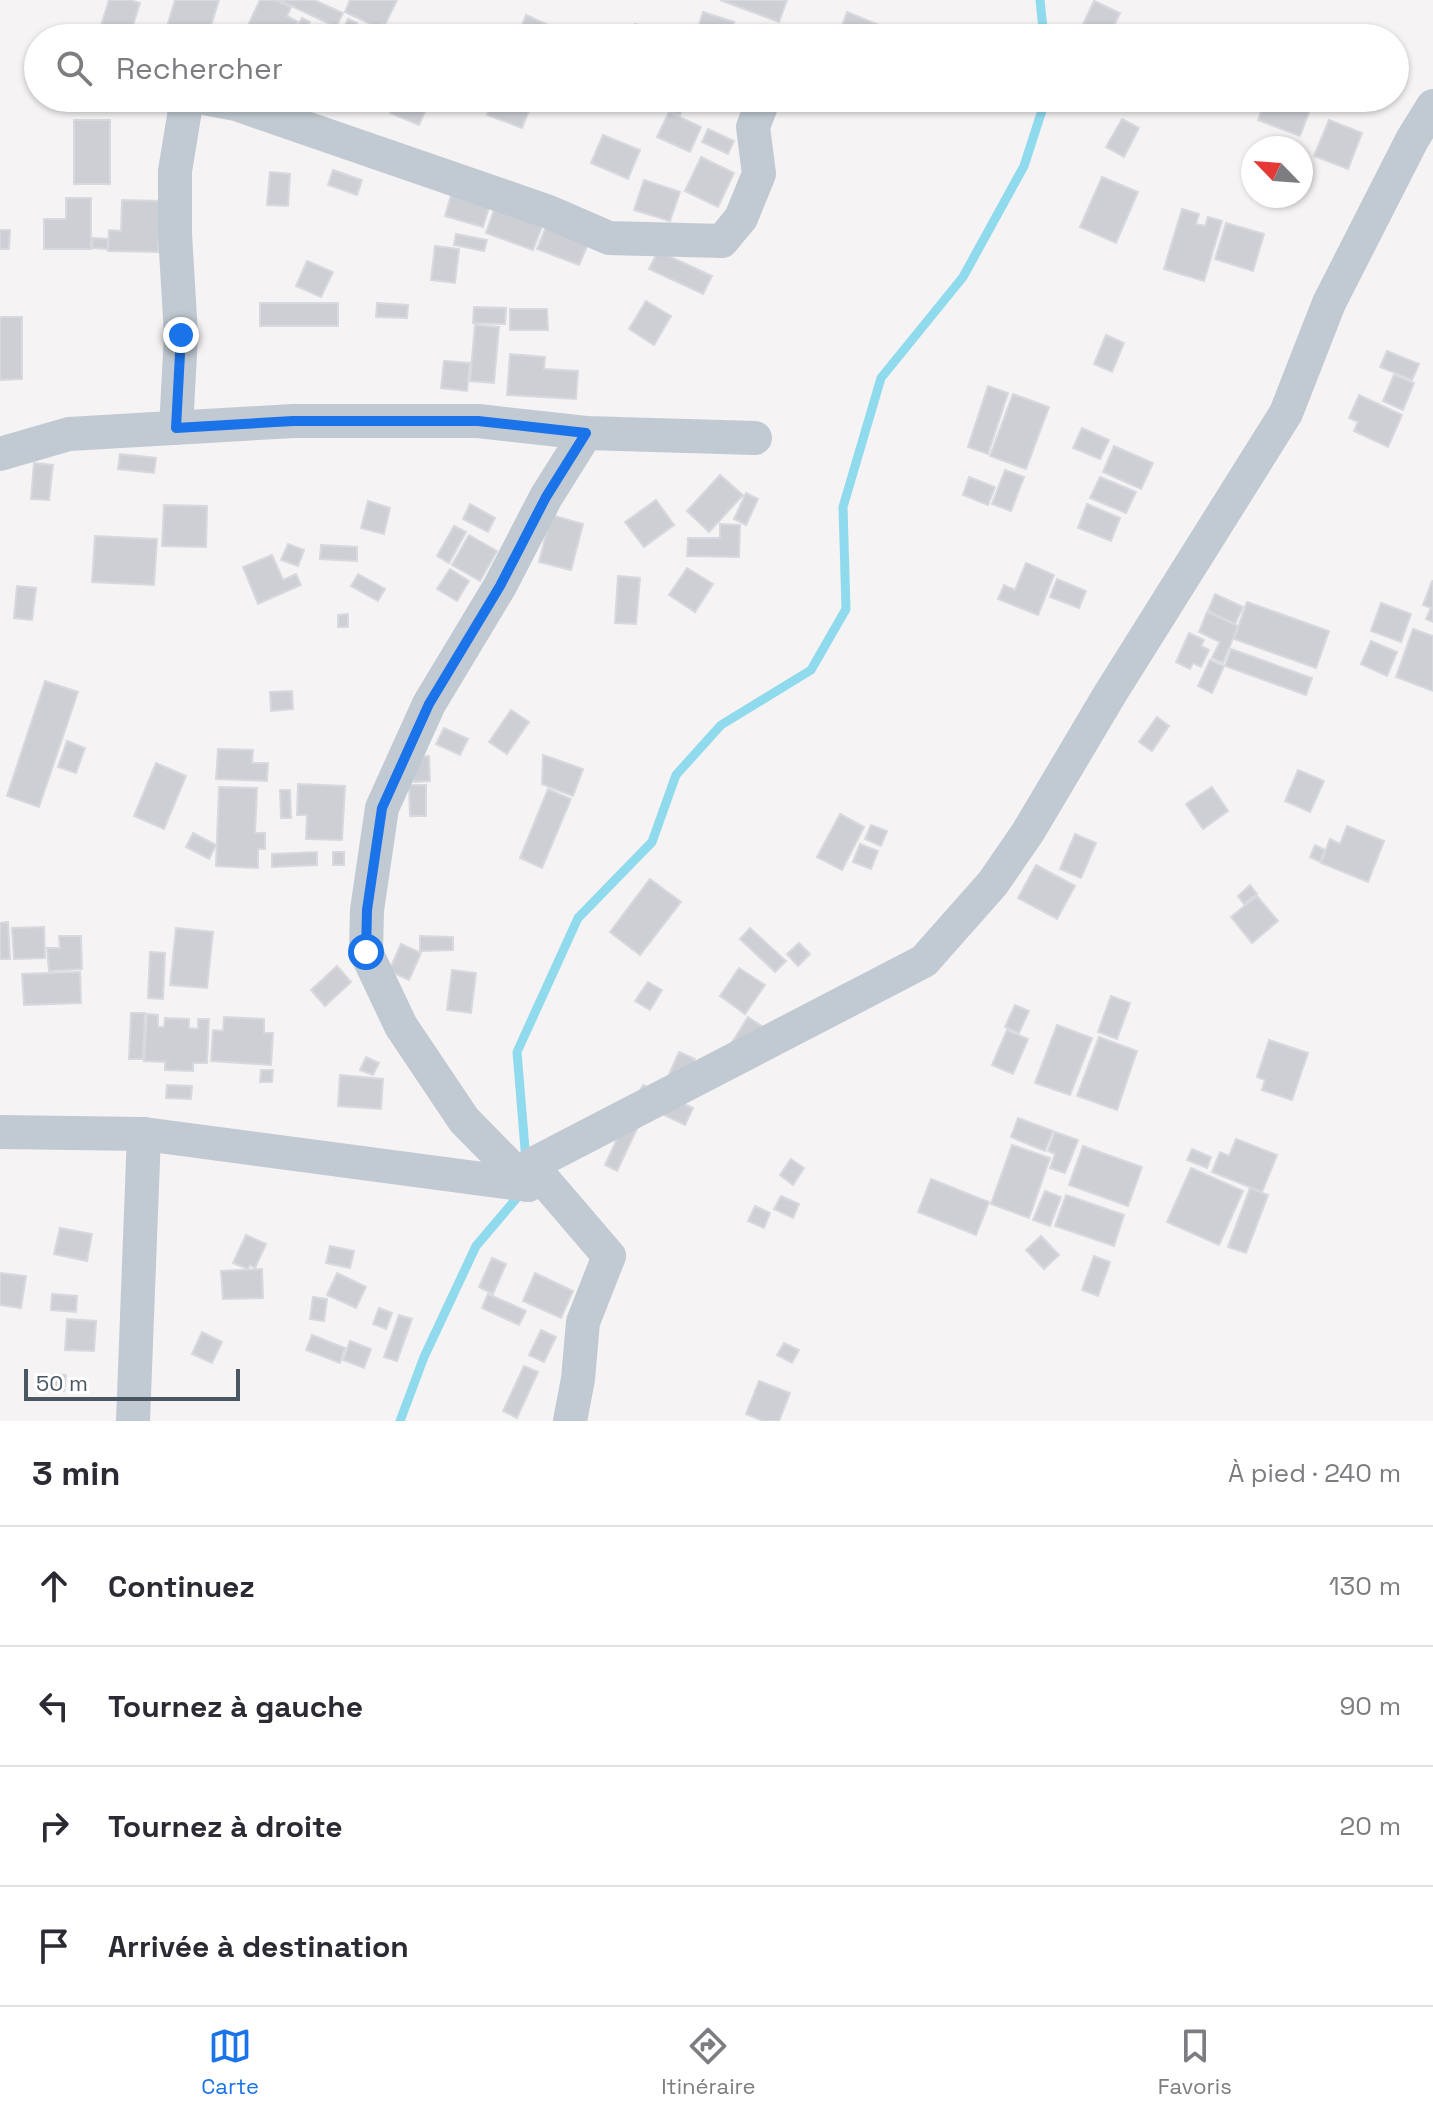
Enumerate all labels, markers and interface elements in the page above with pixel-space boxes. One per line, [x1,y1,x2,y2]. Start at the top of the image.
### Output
search box [24,24,1409,112]
icon: search [52,46,96,90]
text: Rechercher [116,49,283,88]
north arrow [1241,136,1313,208]
route end [163,317,199,353]
route start [348,934,384,970]
scale bar [24,1365,240,1401]
text: 50 m [36,1369,88,1397]
text: 3 min [32,1452,120,1495]
text: À pied · 240 m [1228,1456,1401,1490]
icon: ahead [32,1564,76,1608]
text: Continuez [108,1567,255,1606]
text: 130 m [1329,1569,1401,1603]
icon: left [32,1684,76,1728]
text: Tournez à gauche [108,1687,363,1726]
text: 90 m [1339,1689,1401,1723]
icon: right [32,1804,76,1848]
text: Tournez à droite [108,1807,342,1846]
text: 20 m [1340,1809,1401,1843]
icon: arrive [32,1924,76,1968]
text: Arrivée à destination [108,1927,409,1966]
tab: Carte [201,2024,259,2100]
tab: Itinéraire [661,2024,756,2100]
tab: Favoris [1158,2024,1232,2100]

